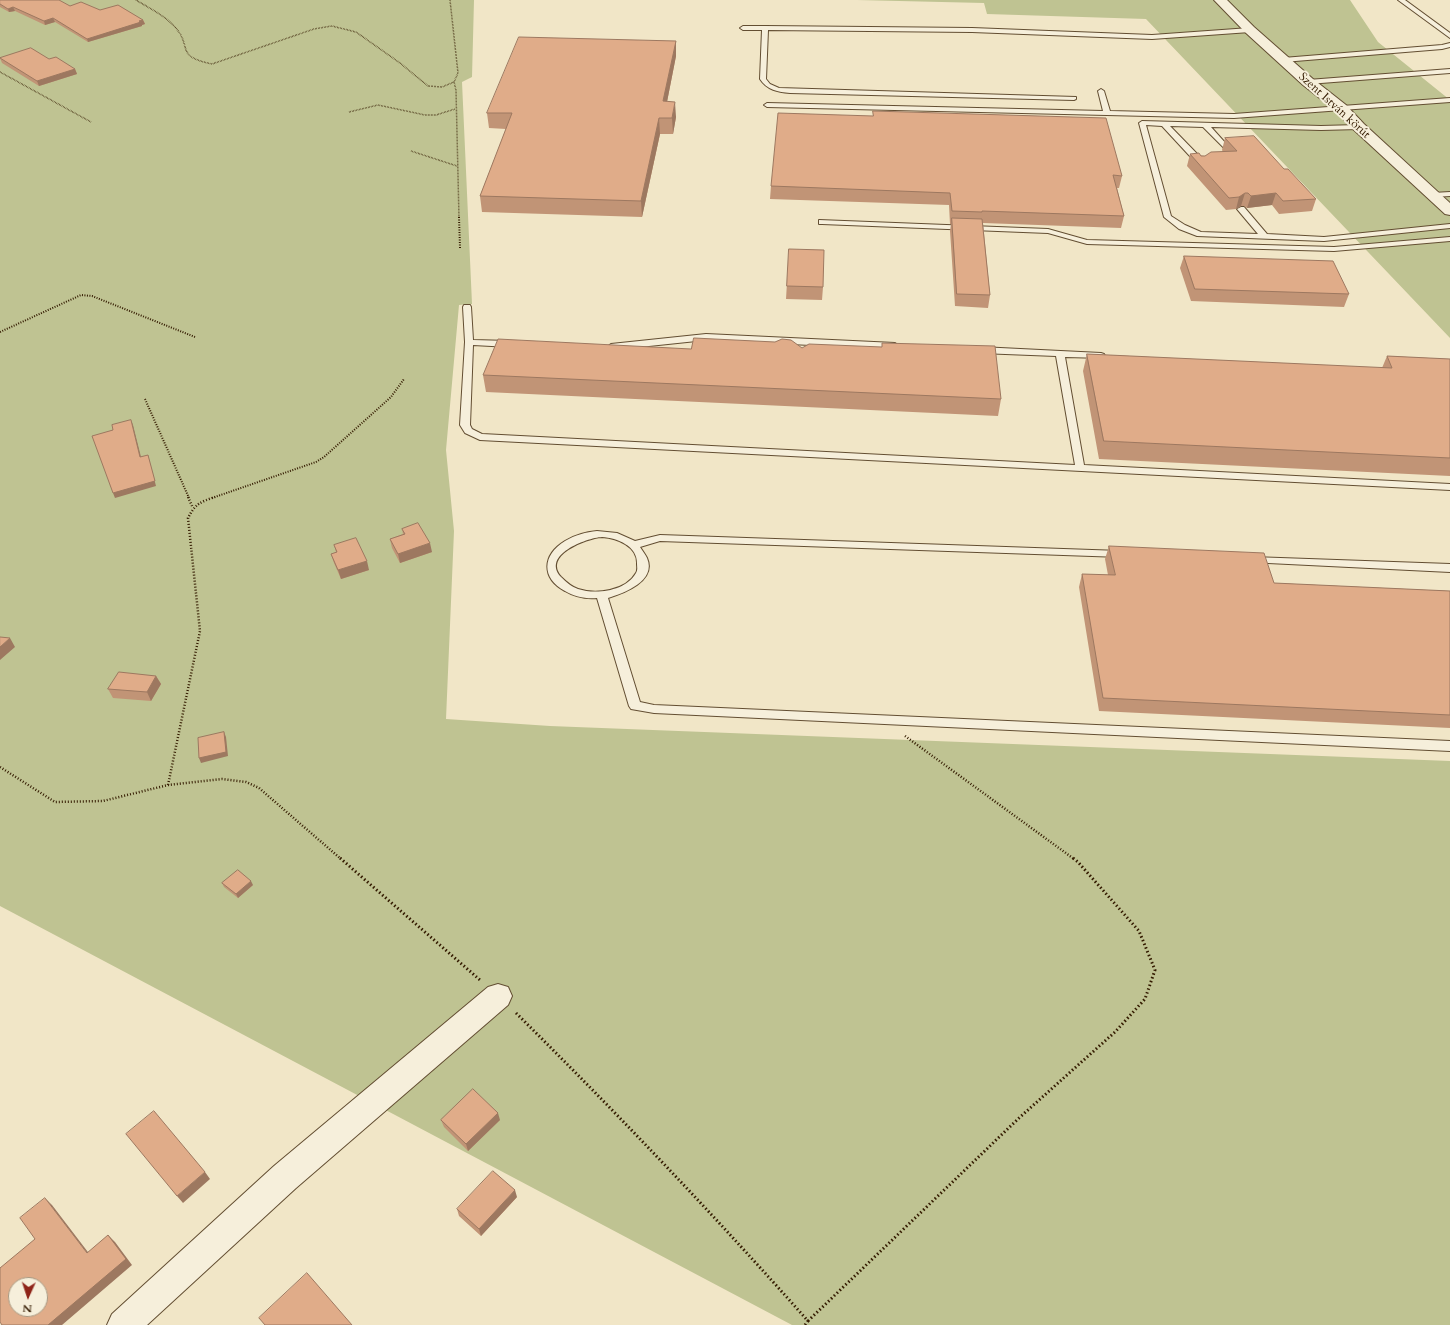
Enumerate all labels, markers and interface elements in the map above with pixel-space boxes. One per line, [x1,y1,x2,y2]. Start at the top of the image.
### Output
street label: Szent István körút [1295,70,1373,142]
north arrow [8,1277,48,1317]
text: N [22,1301,33,1316]

